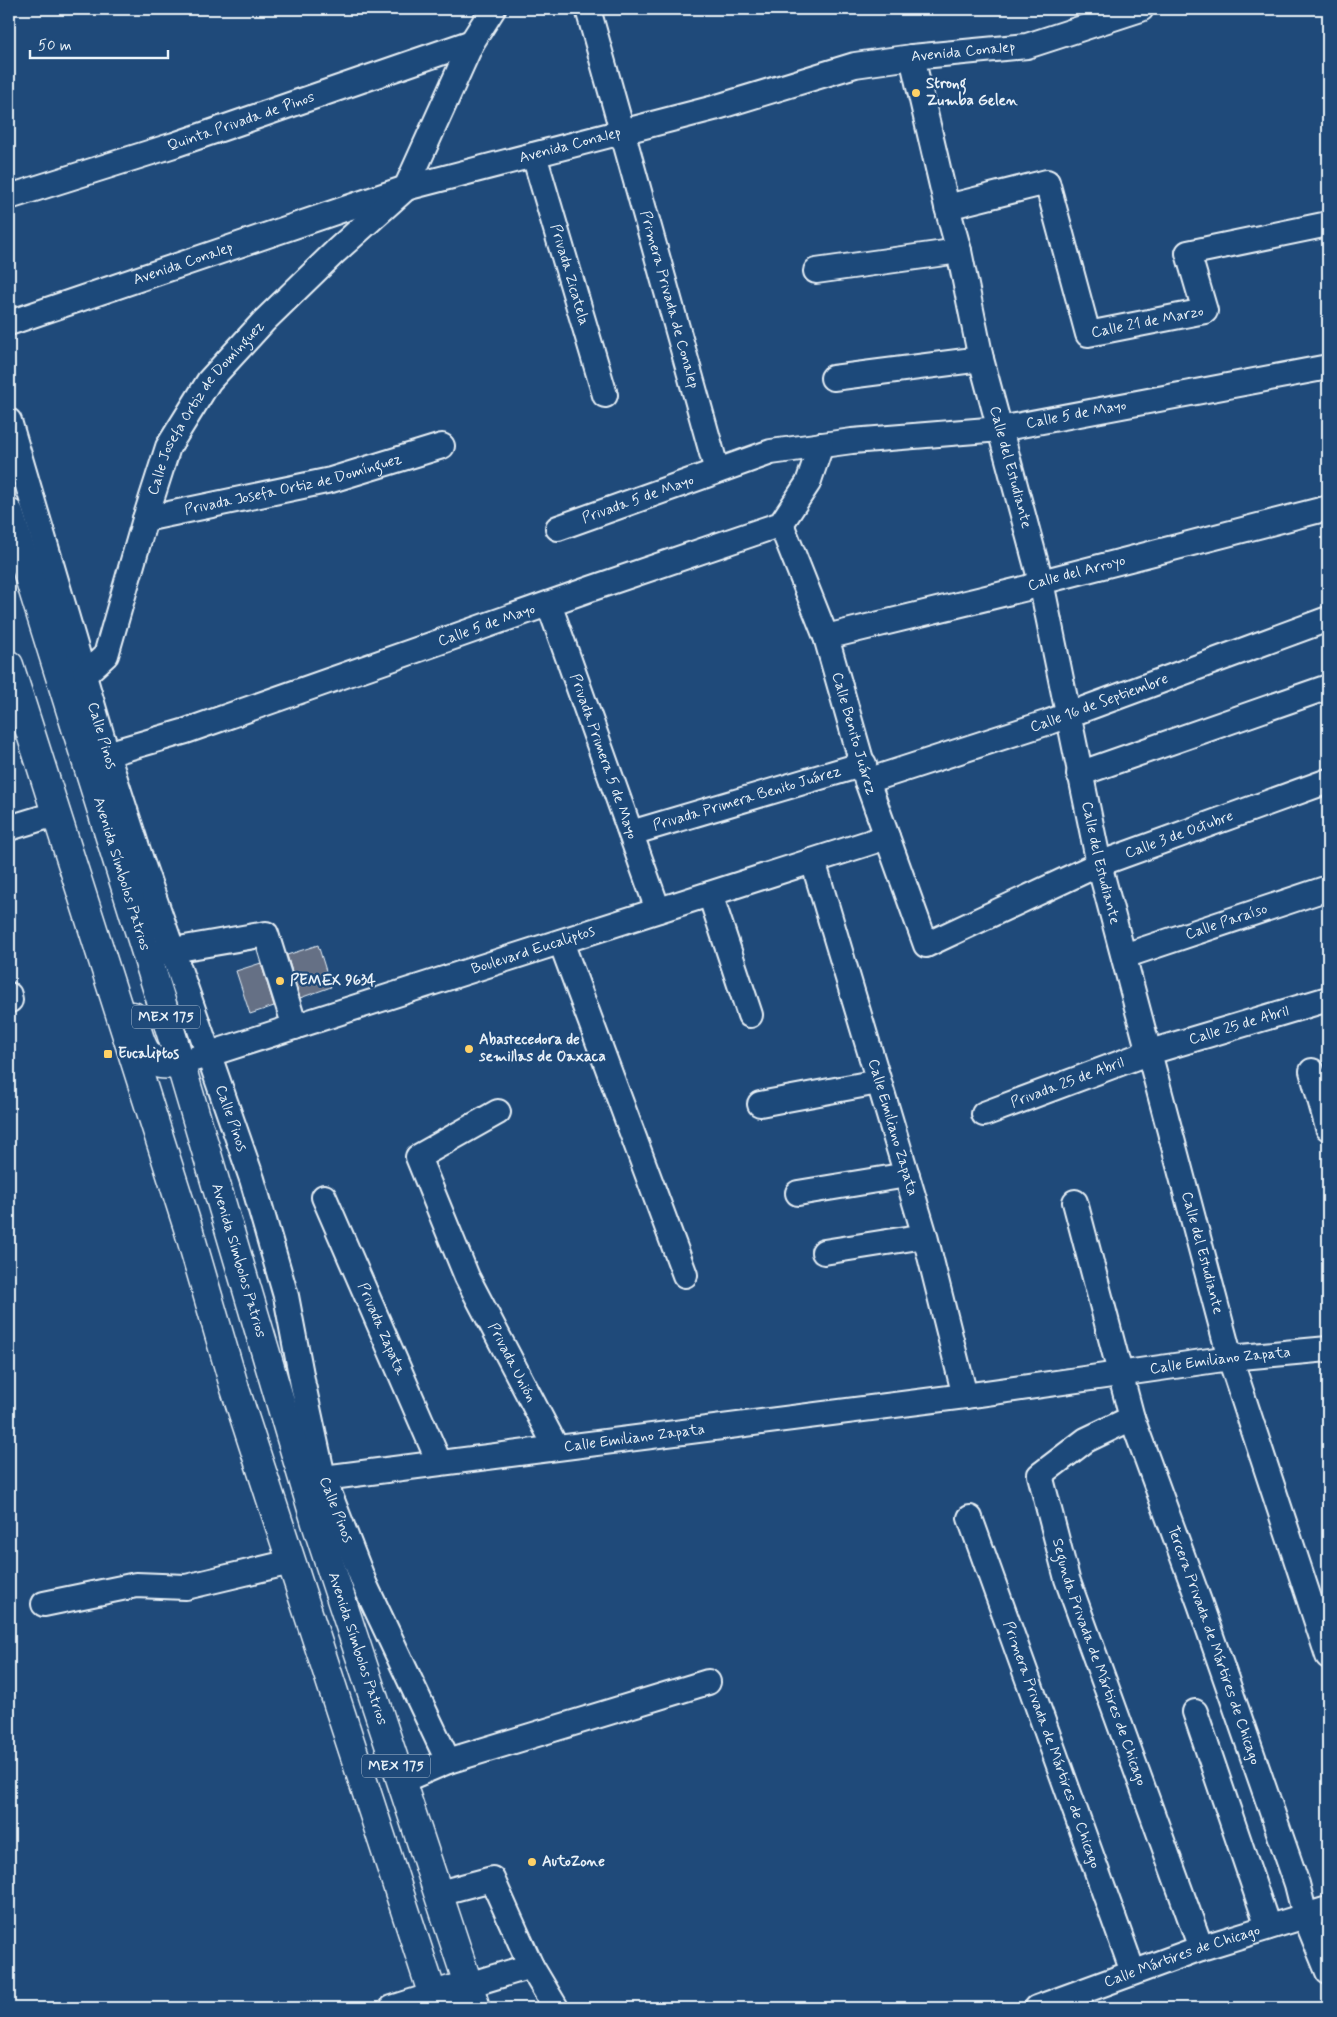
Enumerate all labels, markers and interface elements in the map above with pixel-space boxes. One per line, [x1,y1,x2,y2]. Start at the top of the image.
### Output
scale bar [30,28,168,60]
text: 50 m [38,36,72,56]
street label: Avenida Conalep [910,37,1016,67]
place label: Strong Zumba Gelen [926,74,1018,111]
street label: Quinta Privada de Pinos [165,87,318,156]
marker: Strong Zumba Gelen [910,87,922,99]
street label: Avenida Conalep [517,123,623,168]
street label: Primera Privada de Conalep [635,209,704,391]
street label: Privada Zicatela [545,222,594,328]
street label: Avenida Conalep [130,237,236,290]
street label: Calle 21 de Marzo [1089,301,1205,343]
street label: Calle Josefa Ortiz de Domínguez [143,316,269,498]
street label: Calle 5 de Mayo [1024,395,1128,434]
street label: Calle del Estudiante [984,404,1036,531]
street label: Privada Josefa Ortiz de Domínguez [183,449,405,520]
street label: Privada 5 de Mayo [579,470,697,529]
street label: Calle del Arroyo [1025,551,1128,596]
street label: Calle 5 de Mayo [435,599,538,652]
street label: Calle 16 de Septiembre [1028,669,1171,737]
street label: Calle Benito Juárez [827,670,881,798]
street label: Privada Primera 5 de Mayo [565,671,642,842]
street label: Calle Pinos [82,700,121,772]
street label: Privada Primera Benito Juárez [651,761,844,836]
street label: Avenida Símbolos Patrios [88,794,155,954]
street label: Calle del Estudiante [1076,800,1125,927]
street label: Calle 3 de Octubre [1122,806,1236,864]
street label: Calle Paraíso [1183,899,1270,945]
street label: Boulevard Eucaliptos [469,921,597,980]
place label: PEMEX 9634 [290,971,376,991]
marker: PEMEX 9634 [274,975,286,987]
street label: Calle 25 de Abril [1186,1001,1291,1050]
road number: MEX 175 [132,1006,200,1028]
place label: Abastecedora de semillas de Oaxaca [478,1030,606,1067]
marker: Abastecedora de semillas de Oaxaca [463,1043,475,1055]
place label: Eucaliptos [118,1044,179,1064]
marker: Eucaliptos [102,1048,114,1060]
street label: Privada 25 de Abril [1008,1053,1127,1113]
street label: Calle Emiliano Zapata [863,1057,922,1198]
street label: Calle Pinos [210,1082,252,1154]
street label: Avenida Símbolos Patrios [206,1181,271,1340]
street label: Calle del Estudiante [1176,1189,1228,1316]
street label: Privada Zapata [352,1280,411,1379]
street label: Privada Unión [483,1319,541,1406]
street label: Calle Emiliano Zapata [1148,1342,1292,1379]
street label: Calle Emiliano Zapata [563,1419,706,1457]
street label: Calle Pinos [314,1474,358,1546]
street label: Tercera Privada de Mártires de Chicago [1162,1523,1265,1768]
street label: Segunda Privada de Mártires de Chicago [1047,1536,1151,1788]
street label: Avenida Símbolos Patrios [323,1570,392,1728]
street label: Primera Privada de Mártires de Chicago [998,1618,1105,1871]
road number: MEX 175 [362,1754,430,1778]
place label: AutoZone [542,1852,605,1872]
marker: AutoZone [526,1856,538,1868]
street label: Calle Mártires de Chicago [1101,1920,1263,1993]

